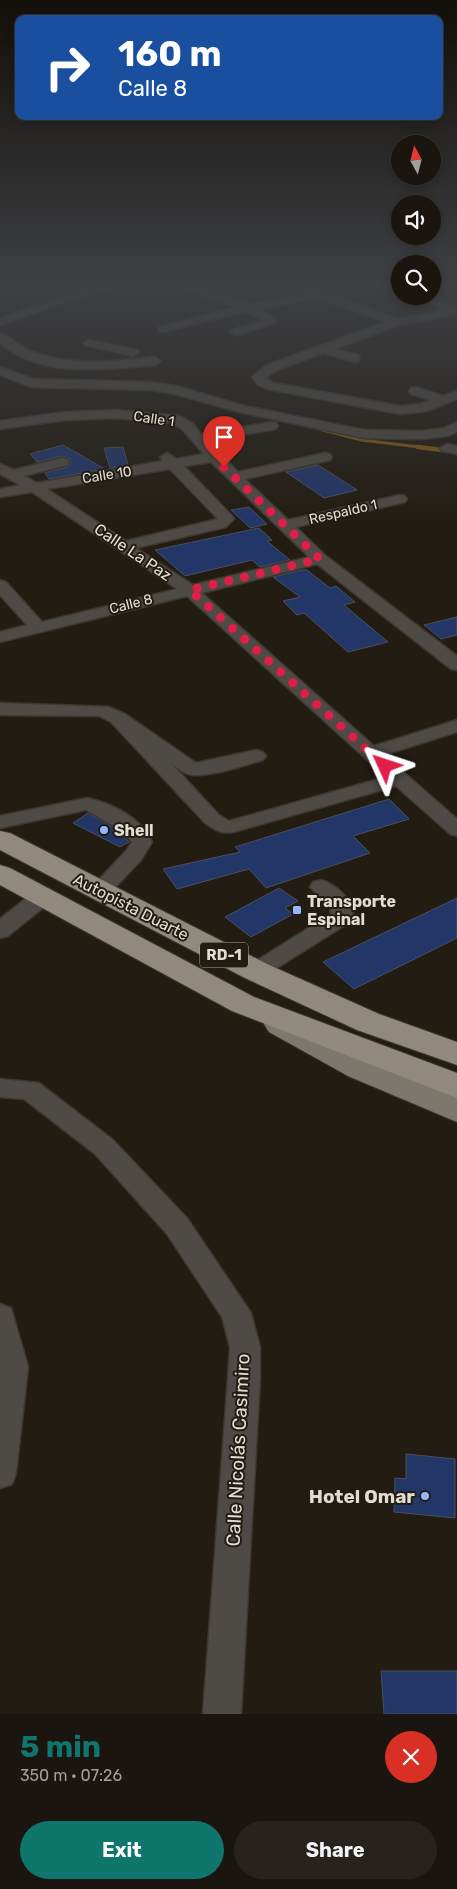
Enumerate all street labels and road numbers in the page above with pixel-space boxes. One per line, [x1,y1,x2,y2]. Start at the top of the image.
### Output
street label: Calle 1 [132,408,176,430]
street label: Calle 10 [81,463,133,487]
street label: Respaldo 1 [307,496,379,528]
street label: Calle La Paz [91,519,175,585]
street label: Calle 8 [108,590,155,618]
street label: Autopista Duarte [70,870,192,944]
road number: RD-1 [200,942,248,968]
street label: Calle Nicolás Casimiro [221,1353,255,1547]

